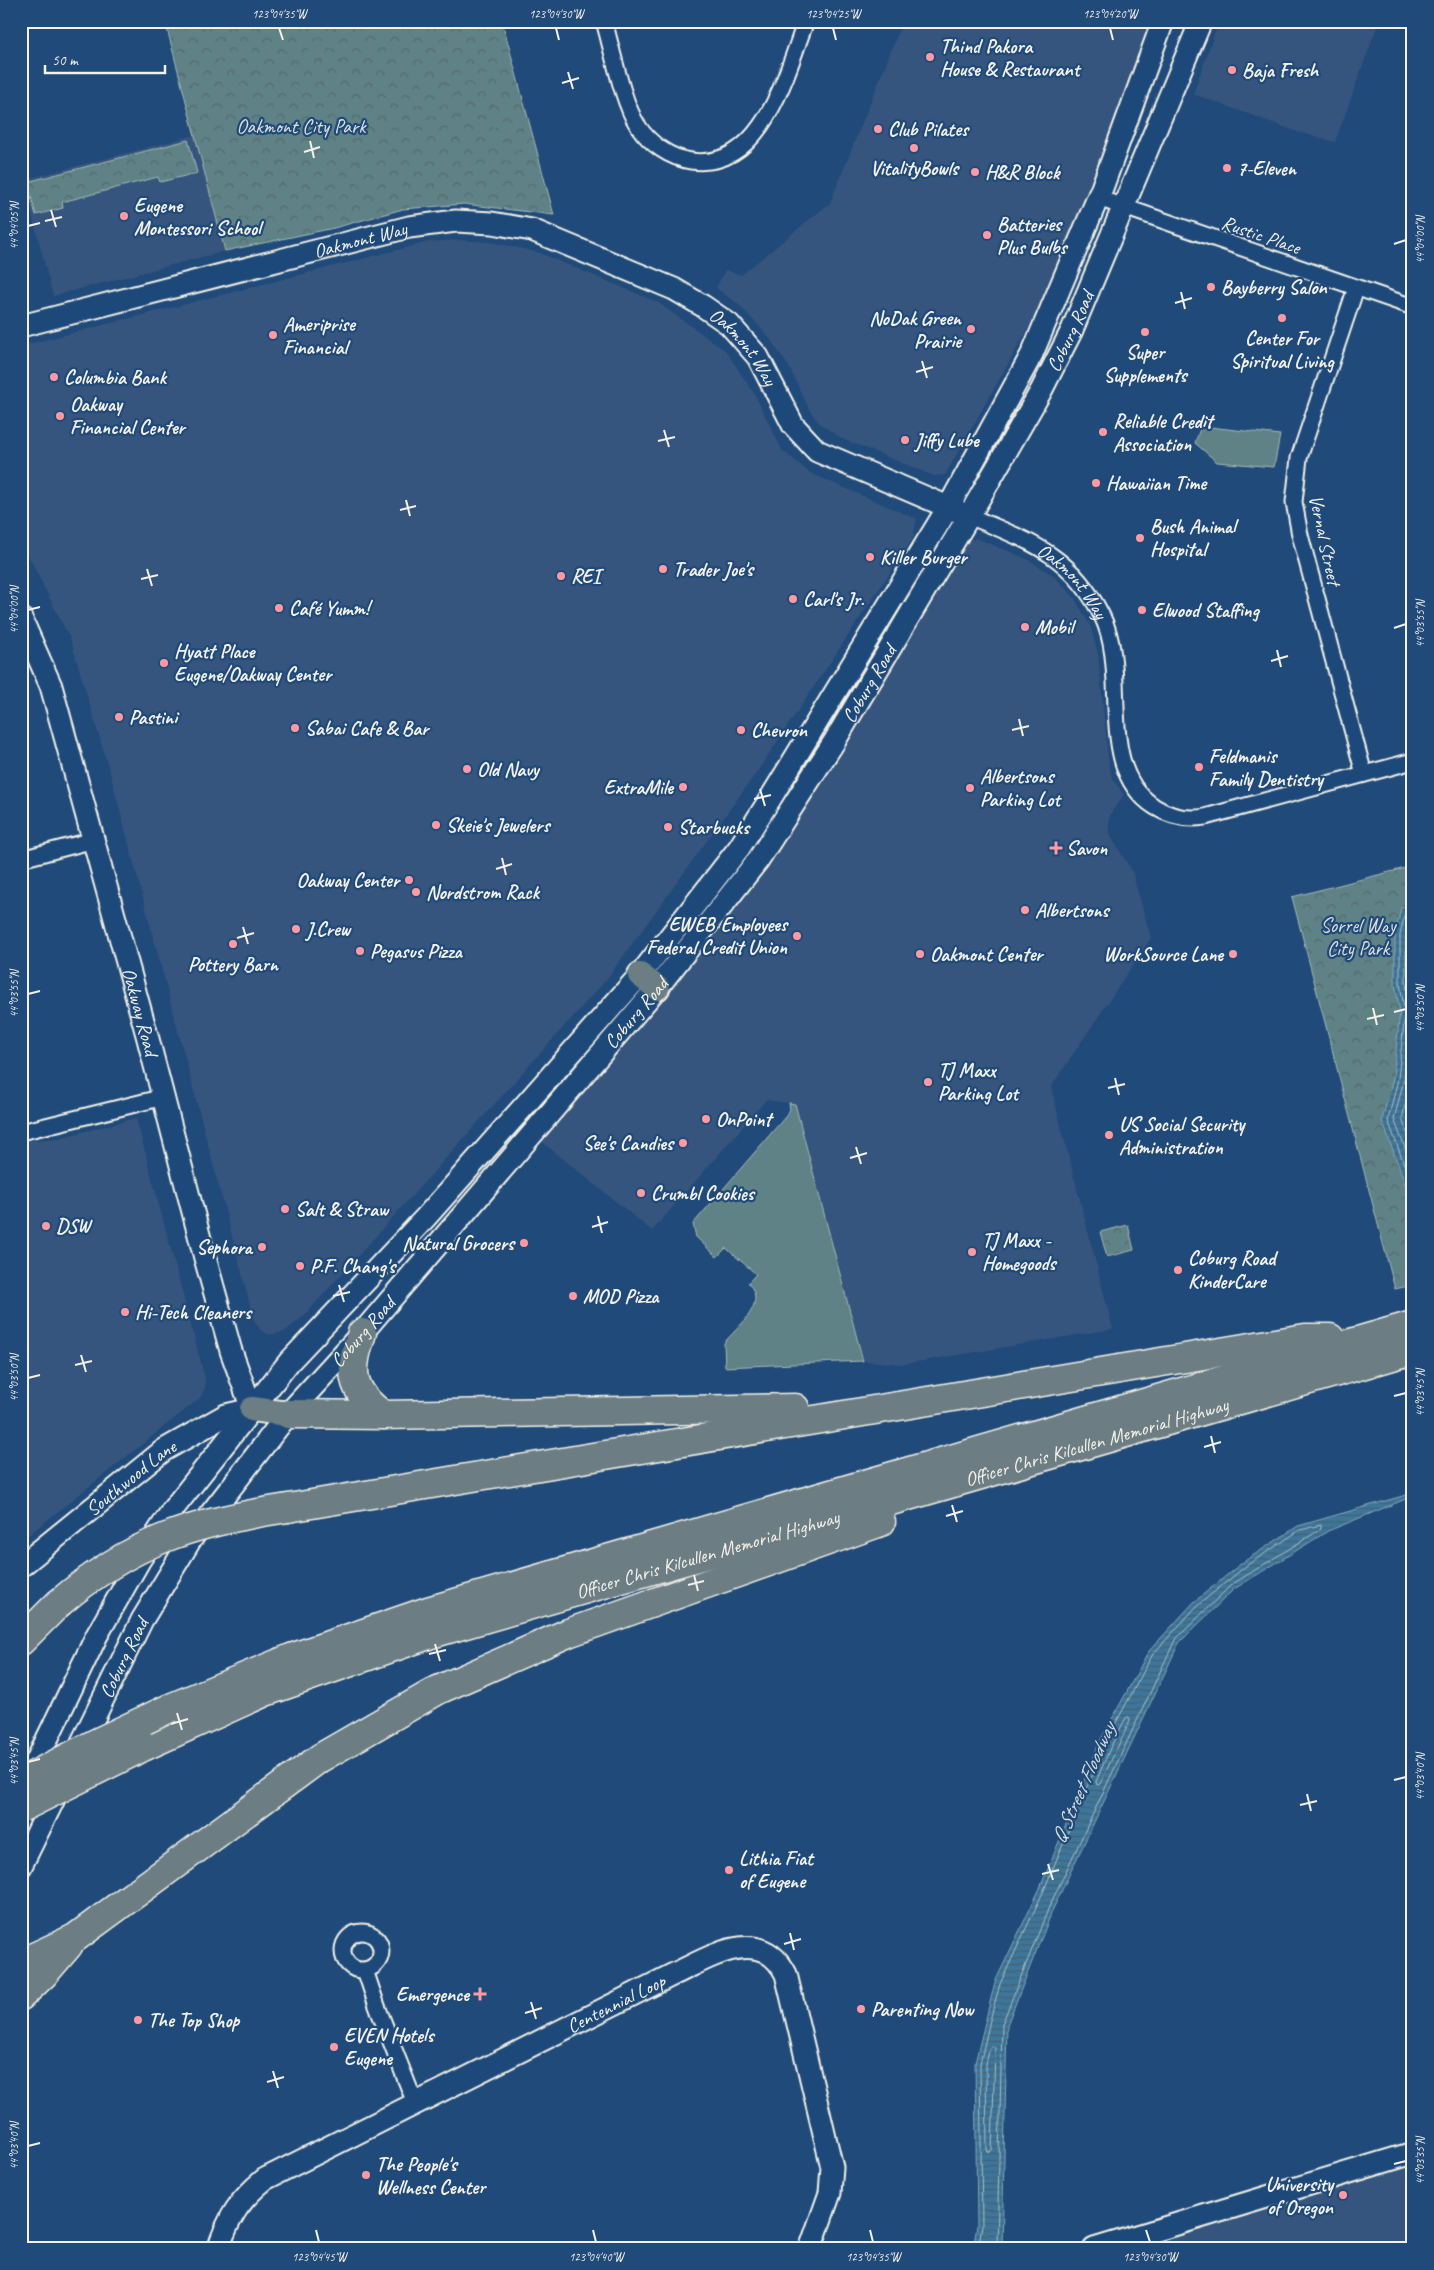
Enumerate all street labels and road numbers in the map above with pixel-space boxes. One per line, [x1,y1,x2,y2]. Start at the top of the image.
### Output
street label: Rustic Place [1218,210,1305,261]
street label: Oakmont Way [311,215,410,263]
street label: Coburg Road [1040,284,1101,376]
street label: Oakmont Way [705,302,783,391]
street label: Vernal Street [1303,493,1347,591]
street label: Oakmont Way [1033,537,1114,624]
street label: Coburg Road [836,638,903,727]
street label: Oakway Road [117,965,165,1061]
street label: Coburg Road [598,970,675,1054]
street label: Coburg Road [325,1289,402,1372]
street label: Officer Chris Kilcullen Memorial Highway [962,1391,1232,1491]
street label: Southwood Lane [80,1433,181,1521]
street label: Officer Chris Kilcullen Memorial Highway [573,1504,843,1604]
street label: Coburg Road [93,1611,155,1702]
street label: Centennial Loop [562,1967,670,2038]

